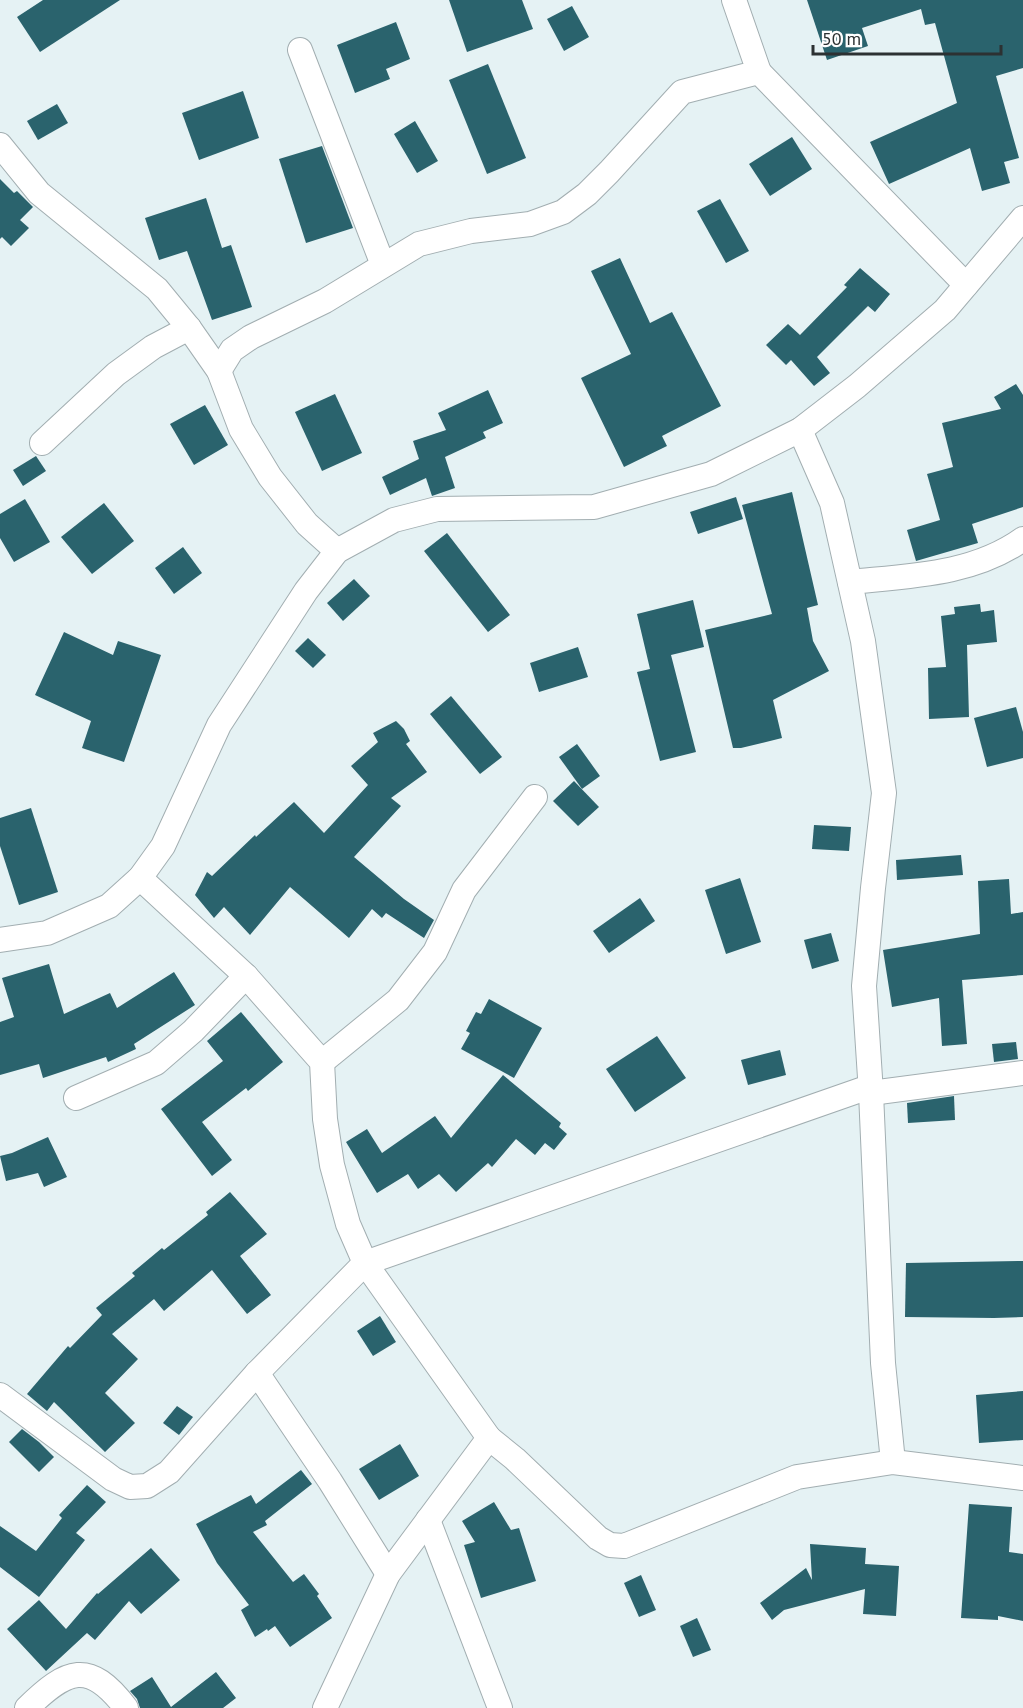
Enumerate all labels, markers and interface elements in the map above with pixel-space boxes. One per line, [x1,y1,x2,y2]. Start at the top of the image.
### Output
scale bar [813,18,1000,56]
text: 50 m [822,27,861,50]

